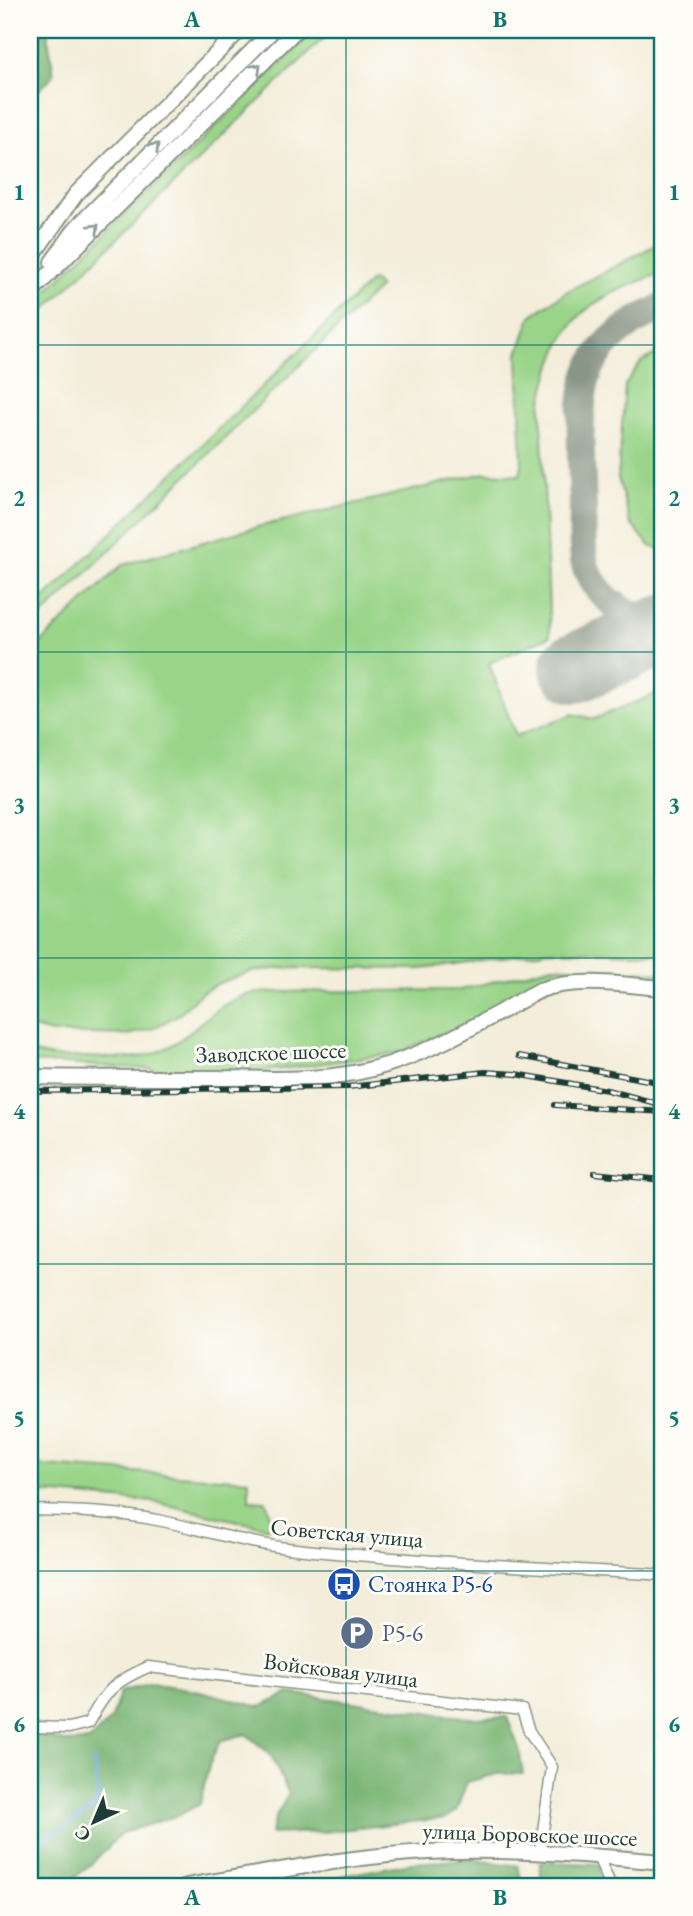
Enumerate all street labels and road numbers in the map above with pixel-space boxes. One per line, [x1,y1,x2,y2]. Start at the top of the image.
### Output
street label: Заводское шоссе [195,1034,347,1070]
street label: Советская улица [269,1511,425,1555]
street label: Войсковая улица [262,1646,421,1694]
street label: улица Боровское шоссе [422,1815,638,1853]

